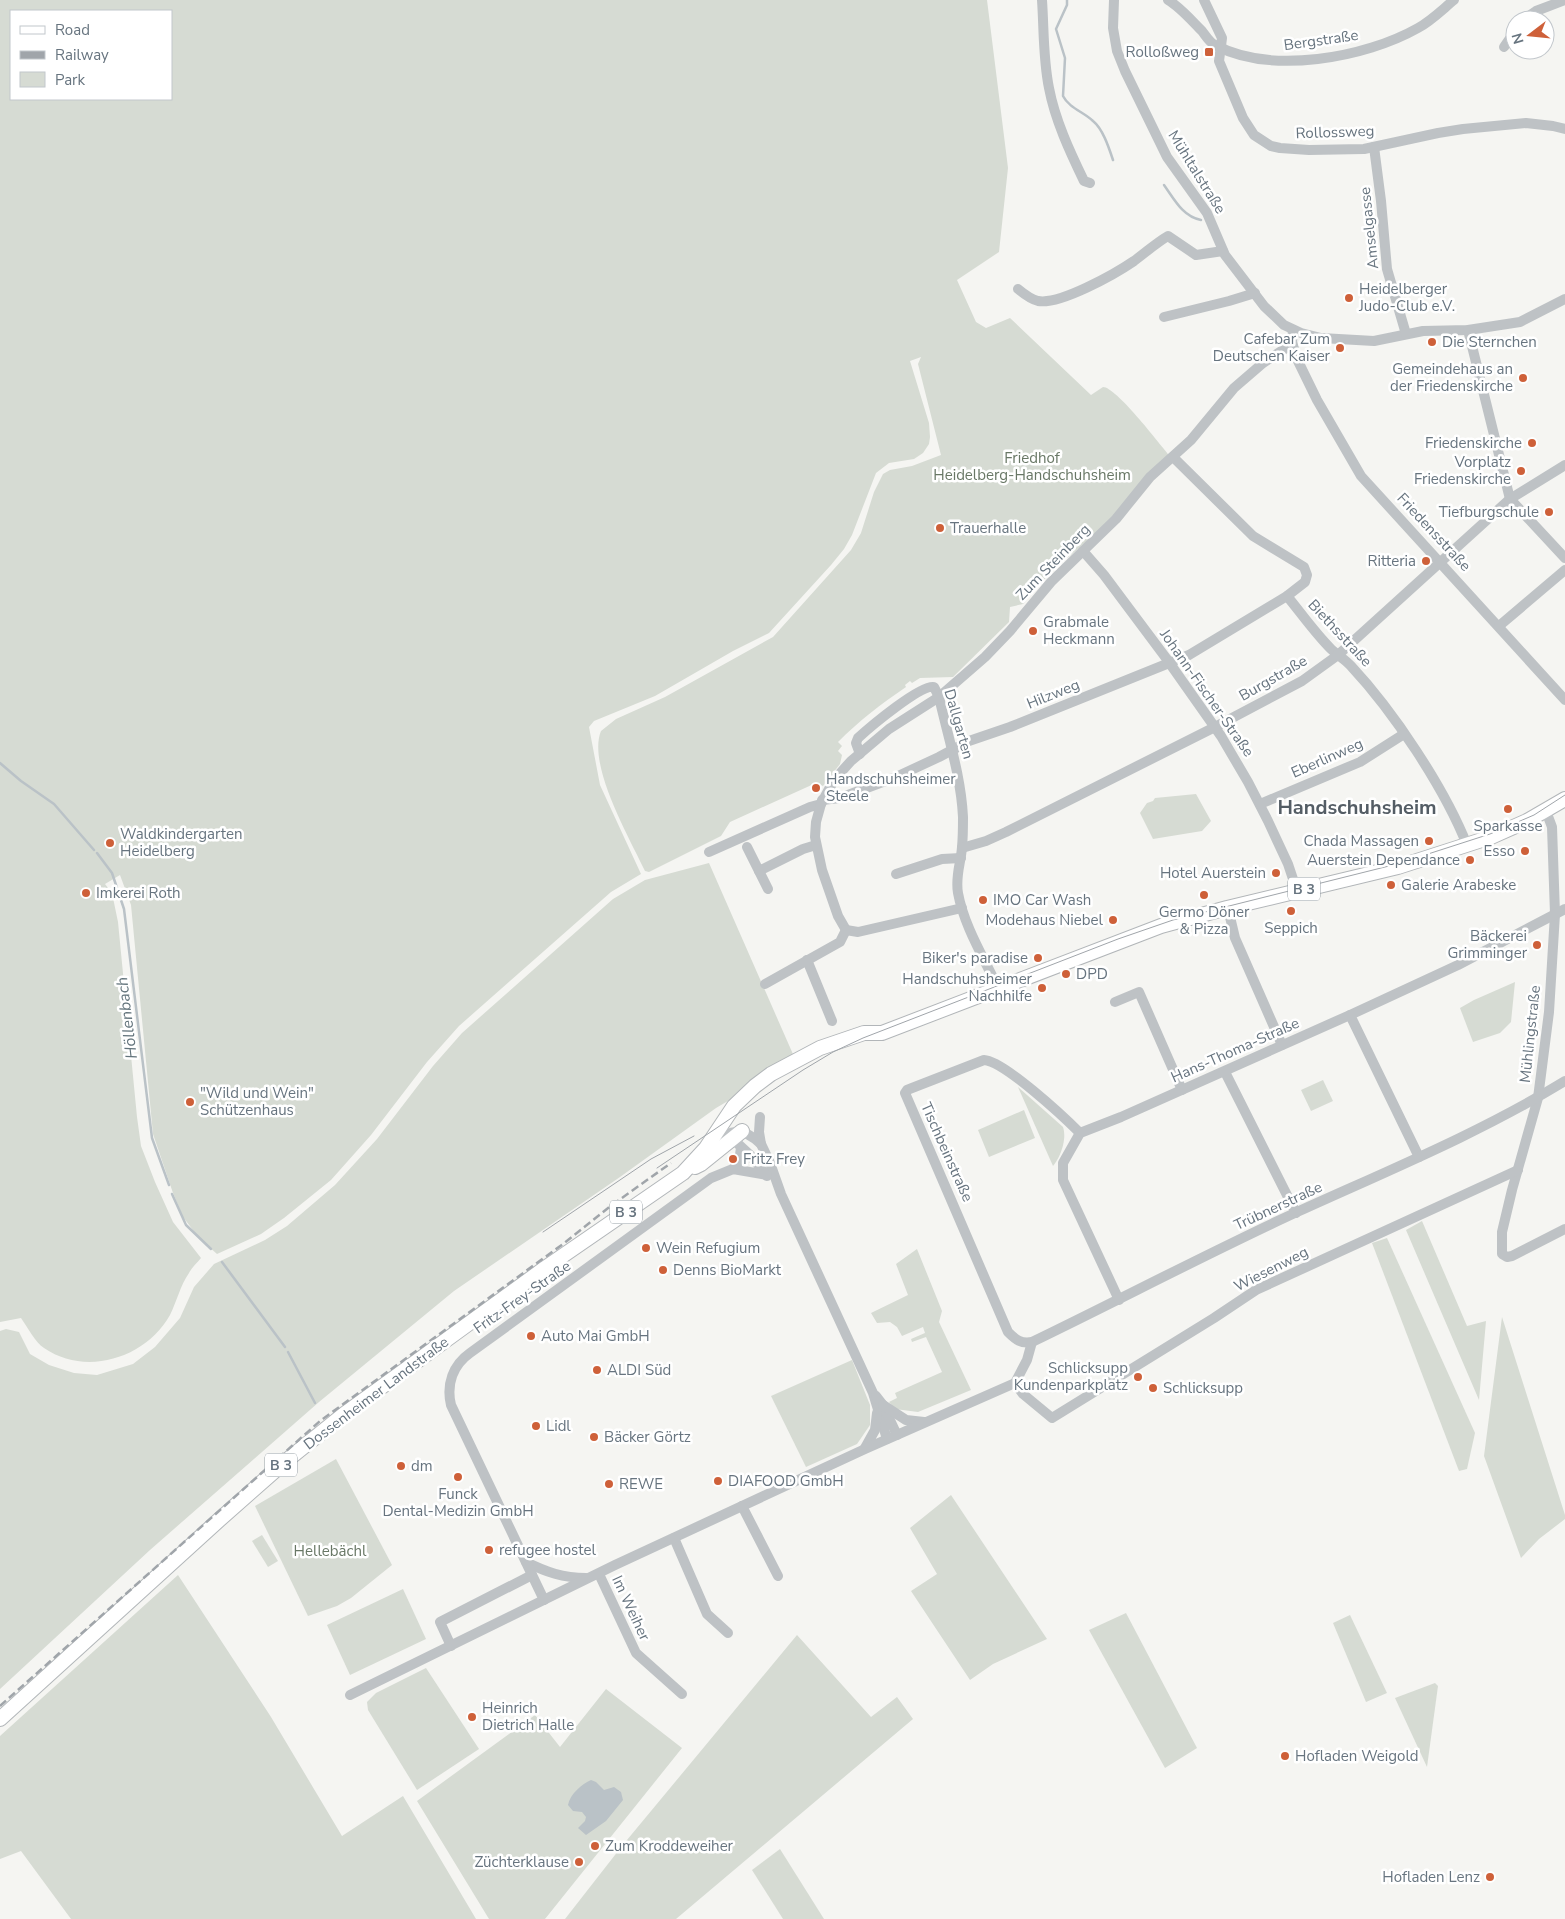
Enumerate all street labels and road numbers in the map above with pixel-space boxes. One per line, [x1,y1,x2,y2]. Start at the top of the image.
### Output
street label: Bergstraße [1282,25,1360,55]
street label: Rollossweg [1295,121,1375,143]
street label: Mühltalstraße [1163,127,1231,217]
street label: Amselgasse [1355,186,1383,270]
street label: Friedensstraße [1393,489,1475,575]
street label: Zum Steinberg [1011,519,1095,605]
street label: Biethsstraße [1304,595,1376,671]
street label: Johann-Fischer-Straße [1155,624,1259,761]
street label: Burgstraße [1235,650,1311,706]
street label: Hilzweg [1024,674,1082,714]
street label: Dallgarten [939,687,979,761]
street label: Eberlinweg [1288,733,1366,783]
road number: B 3 [1288,878,1320,901]
street label: Mühlingstraße [1515,984,1545,1084]
street label: Hans-Thoma-Straße [1168,1013,1302,1087]
street label: Tischbeinstraße [916,1099,978,1205]
street label: Trübnerstraße [1231,1177,1325,1235]
road number: B 3 [610,1200,642,1224]
street label: Wiesenweg [1230,1242,1312,1296]
street label: Fritz-Frey-Straße [469,1256,575,1338]
street label: Dossenheimer Landstraße [299,1332,453,1454]
road number: B 3 [265,1454,297,1476]
street label: Im Weiher [607,1572,655,1644]

